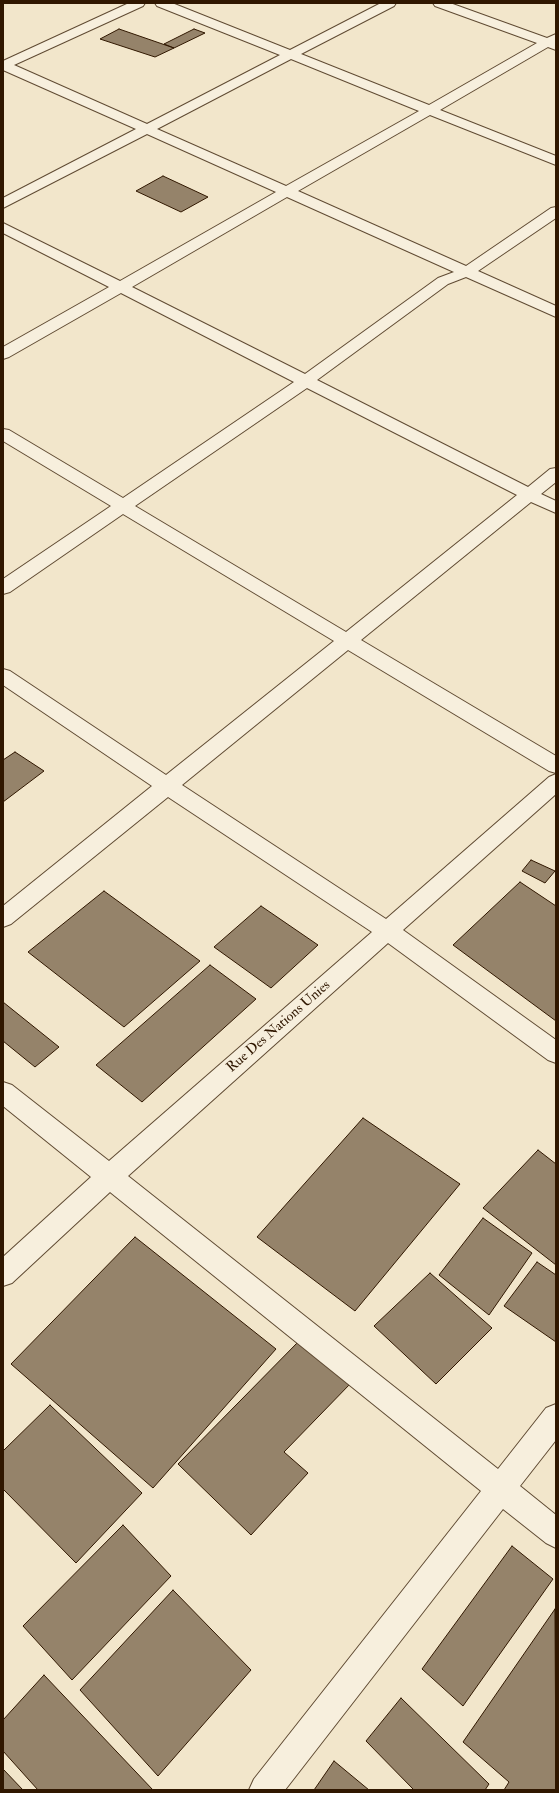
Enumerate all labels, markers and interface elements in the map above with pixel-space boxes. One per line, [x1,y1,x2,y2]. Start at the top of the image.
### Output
street label: Rue Des Nations Unies [224,977,334,1077]

